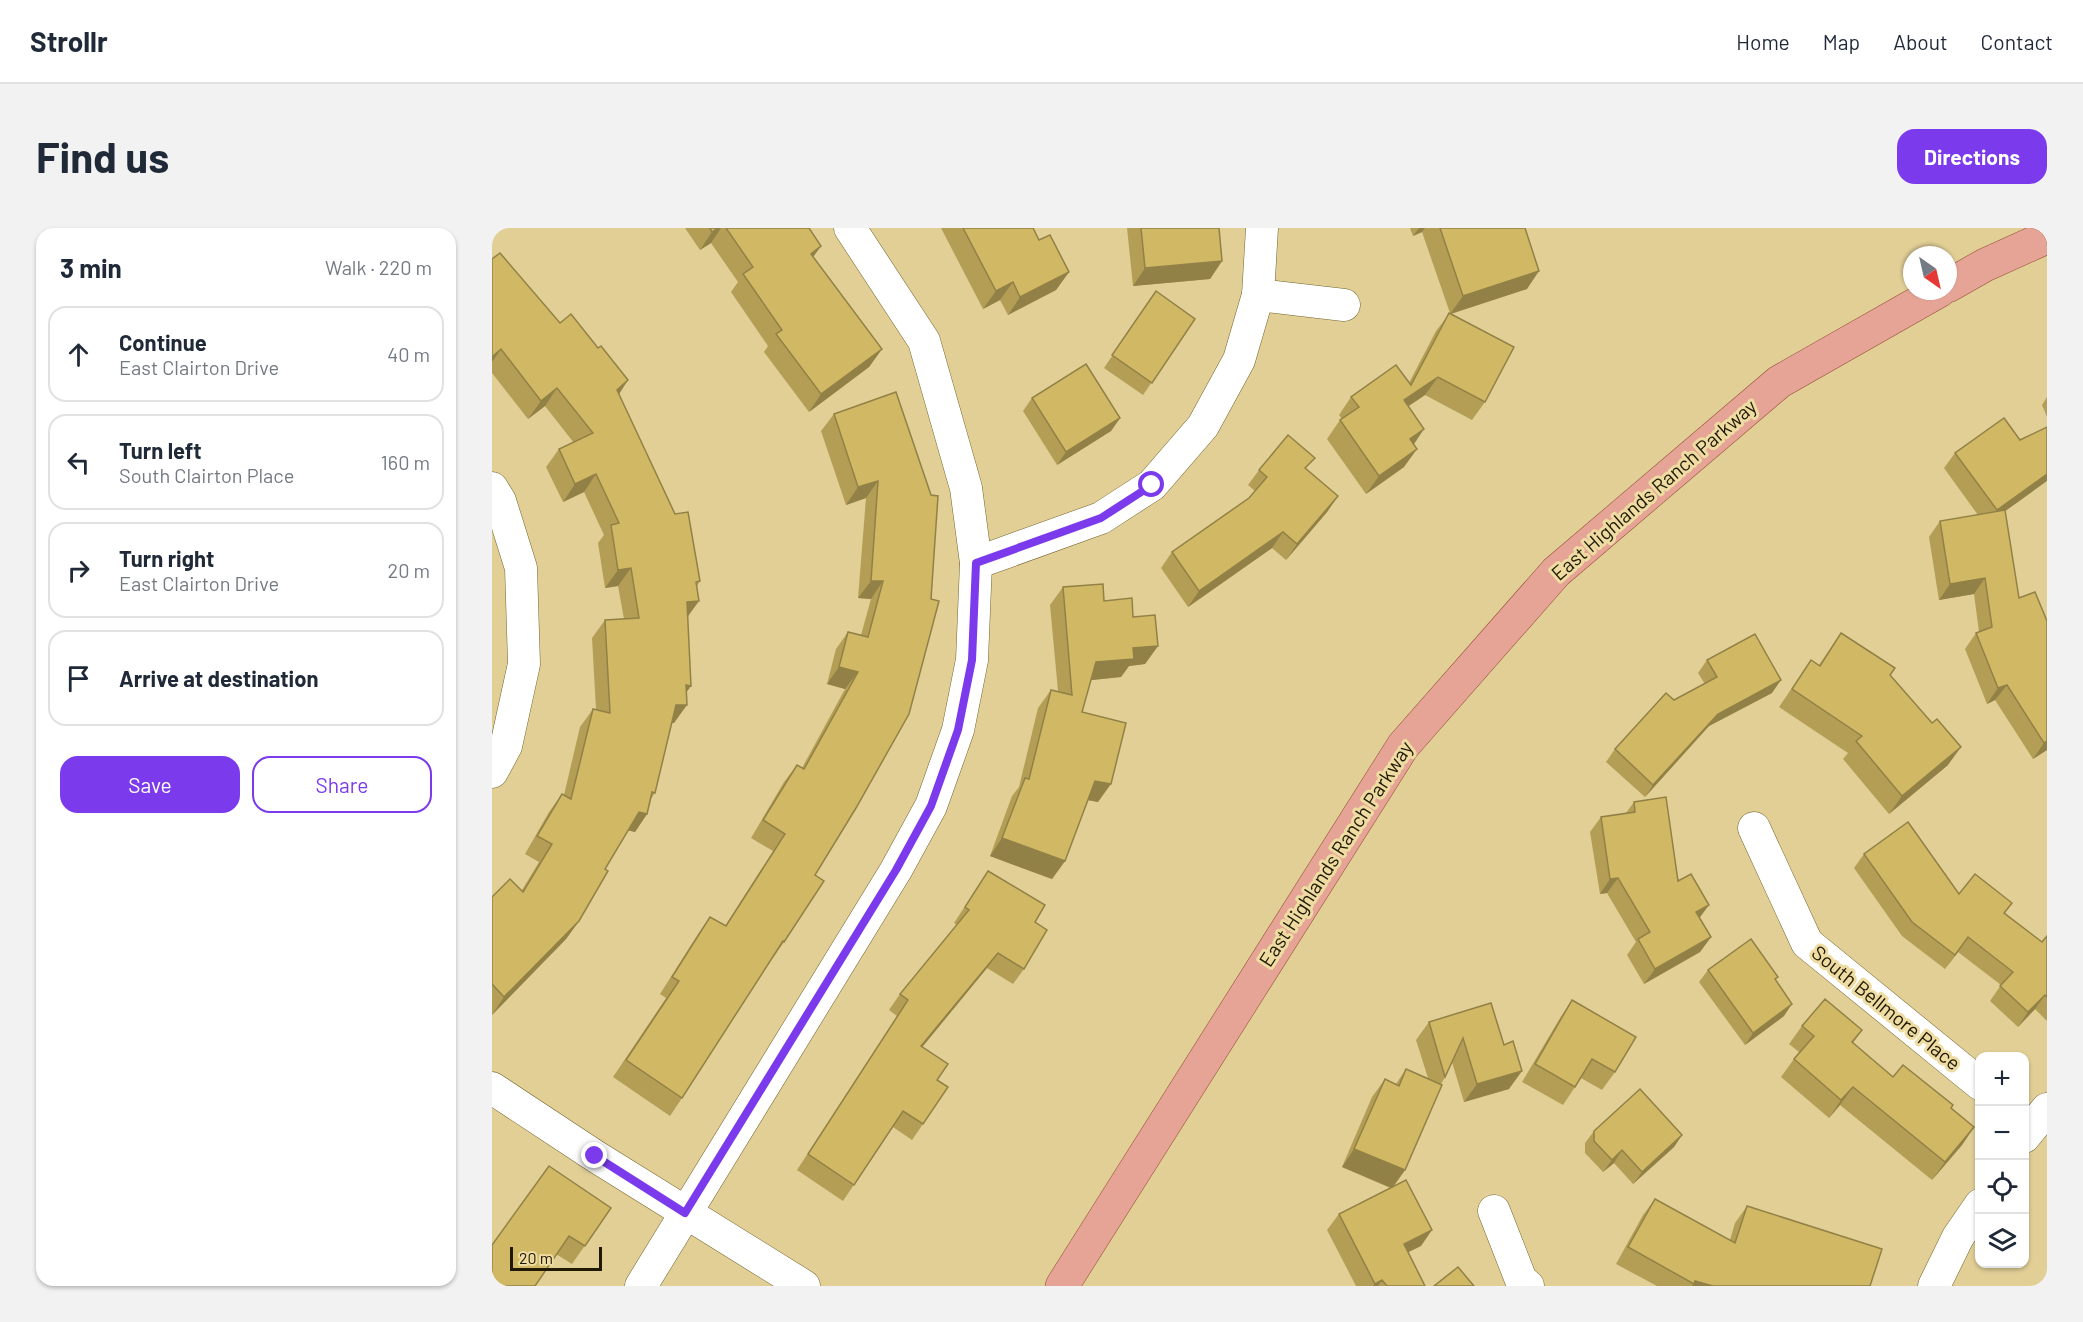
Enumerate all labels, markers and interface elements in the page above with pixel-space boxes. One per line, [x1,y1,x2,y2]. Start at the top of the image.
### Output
text: Strollr [30,24,108,58]
text: Home [1736,29,1790,54]
text: Map [1823,29,1860,54]
text: About [1893,29,1948,54]
text: Contact [1981,29,2053,54]
button: Directions [1897,129,2047,184]
text: Find us [36,131,169,181]
north arrow [1903,246,1957,300]
text: 3 min [60,252,122,283]
text: Walk · 220 m [325,255,432,279]
text: Continue [119,329,207,355]
icon: ahead [62,338,95,371]
text: 40 m [387,342,430,366]
text: East Clairton Drive [119,355,279,379]
street label: East Highlands Ranch Parkway [1546,394,1761,585]
text: Turn left [119,437,202,463]
icon: left [62,446,95,479]
text: 160 m [381,450,430,474]
text: South Clairton Place [119,463,294,487]
route start [1138,471,1164,497]
text: Turn right [119,545,214,571]
icon: right [62,554,95,587]
text: 20 m [387,558,430,582]
text: East Clairton Drive [119,571,279,595]
icon: arrive [62,662,95,695]
text: Arrive at destination [119,665,318,691]
street label: East Highlands Ranch Parkway [1253,736,1417,971]
button: Save [60,756,240,813]
button: Share [252,756,432,813]
street label: South Bellmore Place [1807,940,1966,1075]
map controls [1975,1052,2029,1268]
button: + [1975,1052,2029,1106]
button: − [1975,1106,2029,1160]
route end [581,1142,607,1168]
button: locate [1975,1160,2029,1214]
button: layers [1975,1214,2029,1268]
scale bar [510,1244,602,1272]
text: 20 m [519,1248,553,1267]

